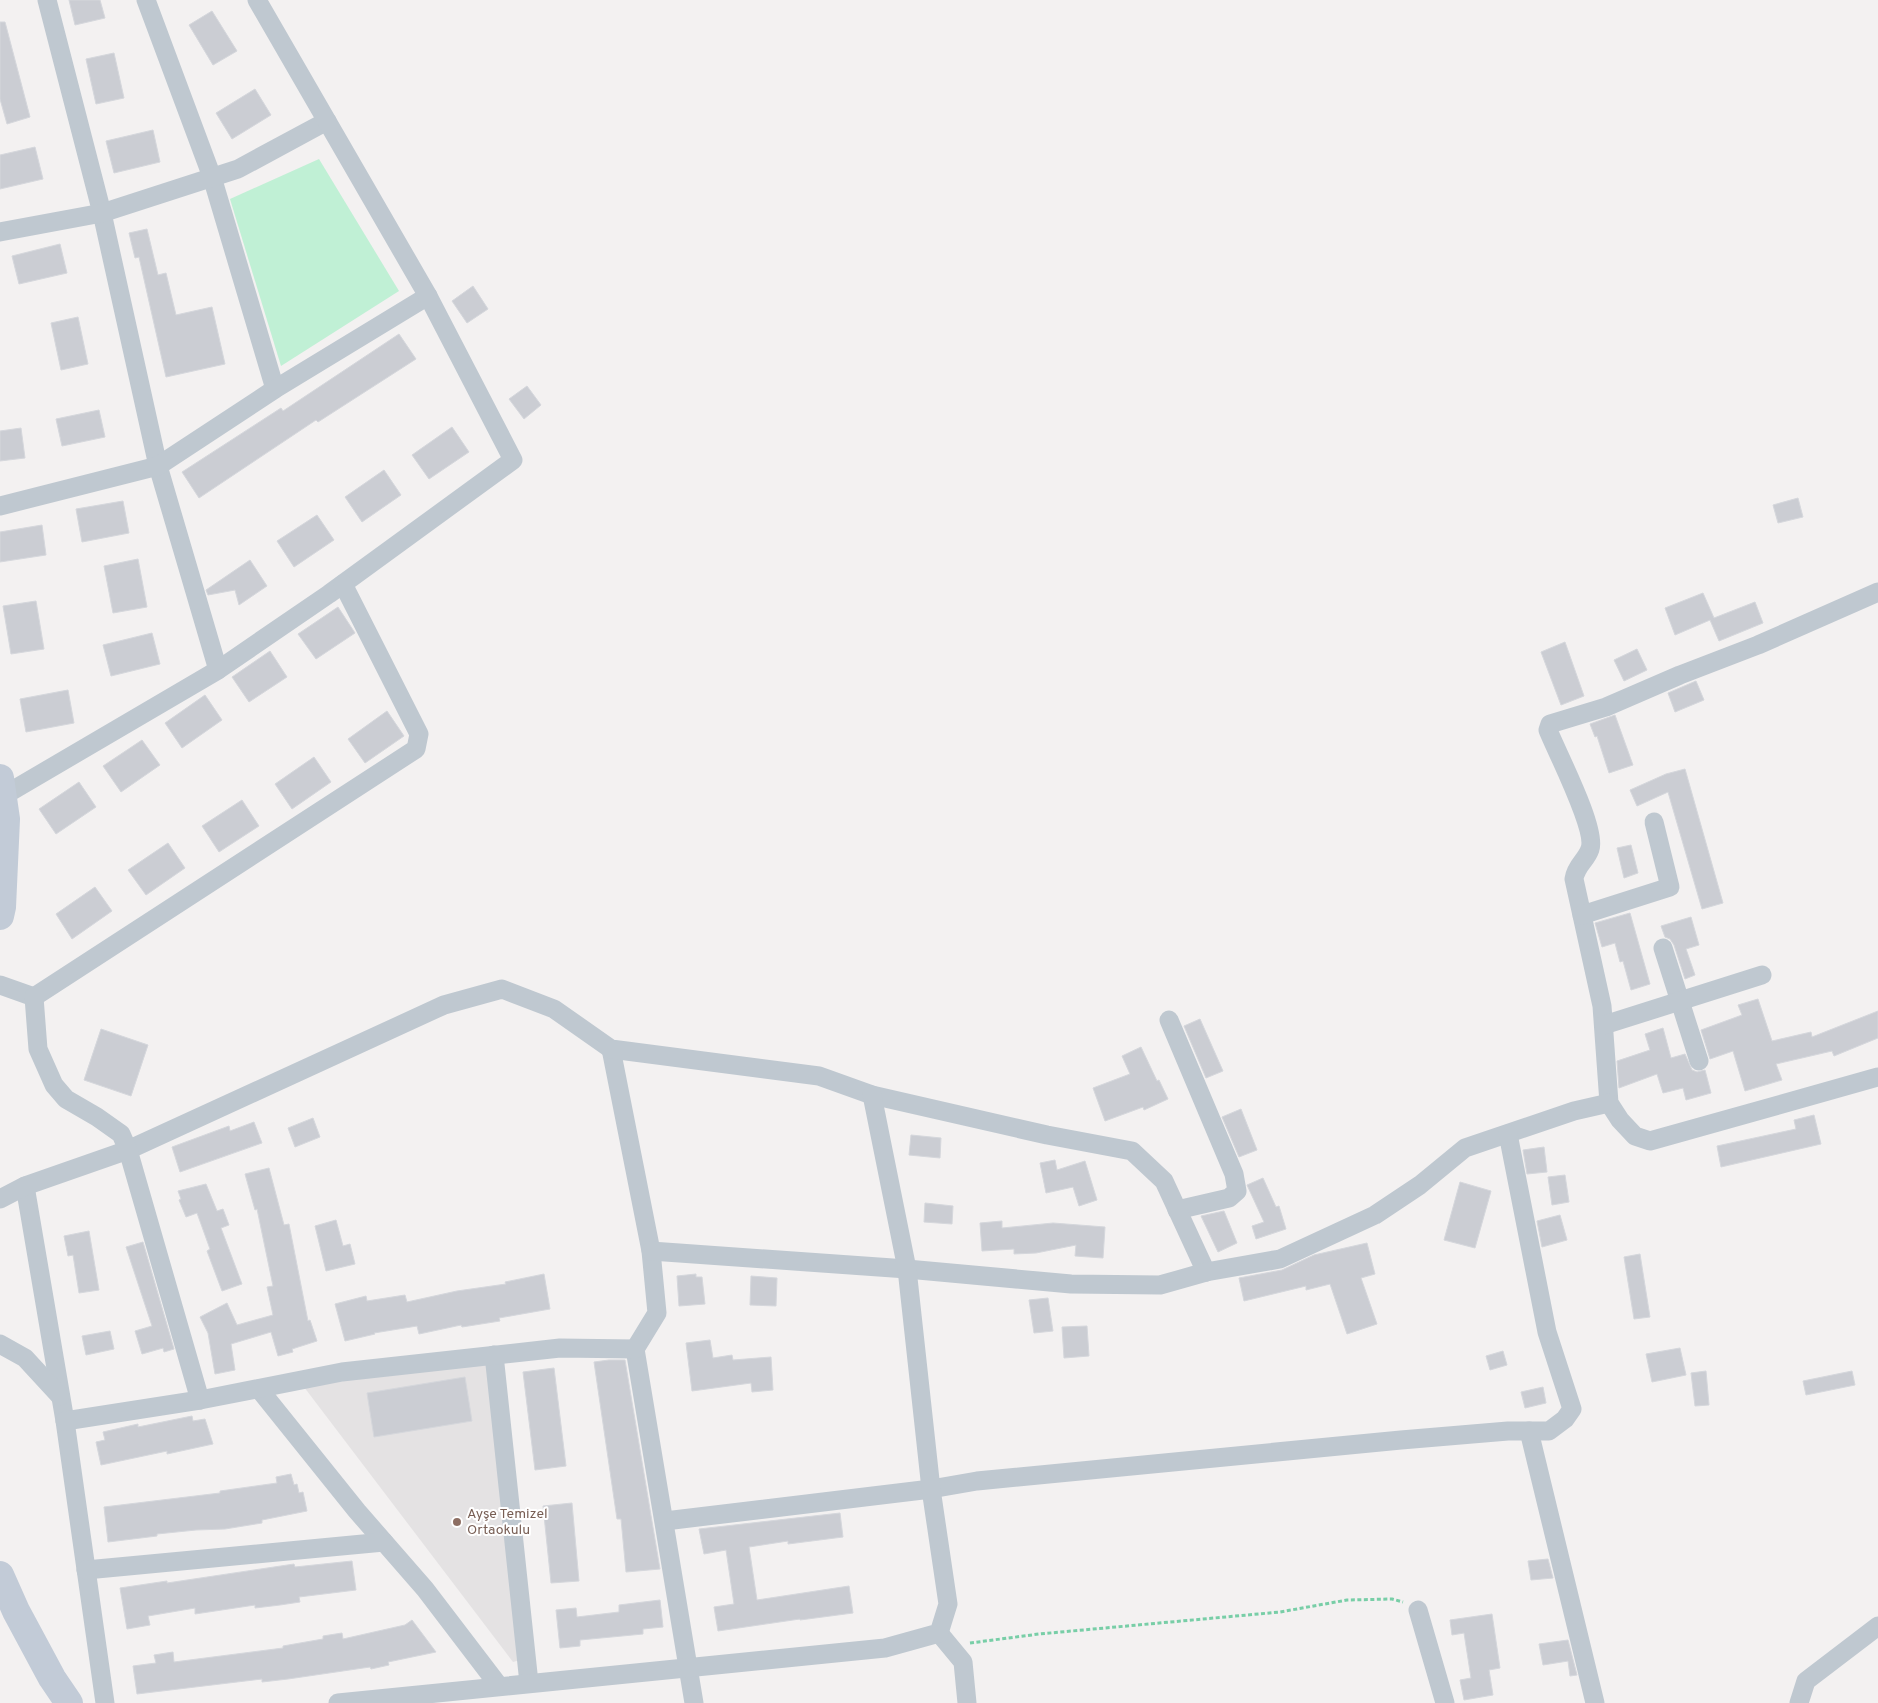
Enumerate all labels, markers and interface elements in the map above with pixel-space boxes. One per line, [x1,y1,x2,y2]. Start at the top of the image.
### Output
place label: Ayşe Temizel Ortaokulu [467,1506,548,1539]
marker: Ayşe Temizel Ortaokulu [451,1516,463,1528]

